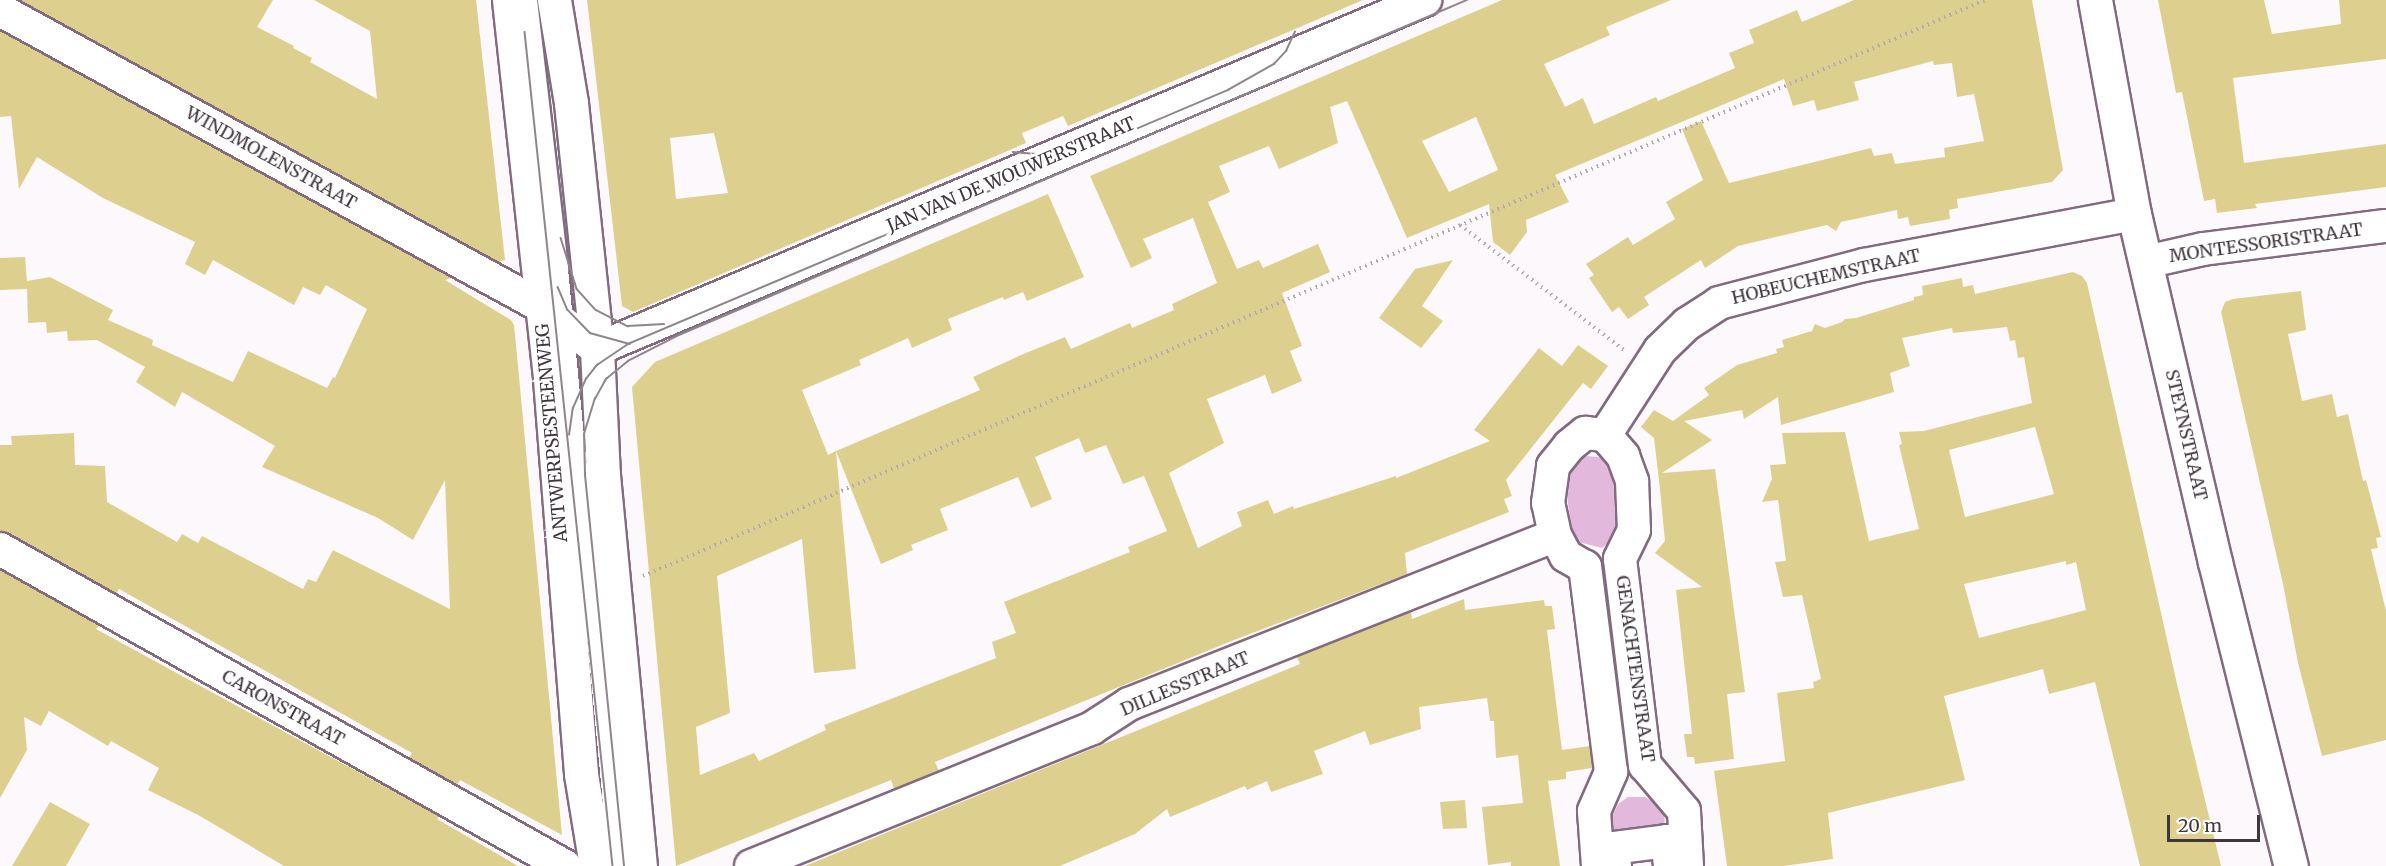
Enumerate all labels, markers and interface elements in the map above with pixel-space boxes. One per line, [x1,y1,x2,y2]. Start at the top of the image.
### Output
street label: WINDMOLENSTRAAT [182,102,360,214]
street label: JAN VAN DE WOUWERSTRAAT [883,113,1139,237]
street label: MONTESSORISTRAAT [2168,219,2364,267]
street label: HOBEUCHEMSTRAAT [1730,245,1922,309]
street label: ANTWERPSESTEENWEG [532,323,572,543]
street label: STEYNSTRAAT [2160,367,2212,503]
street label: GENACHTENSTRAAT [1611,574,1659,764]
street label: DILLESSTRAAT [1117,647,1253,721]
street label: CARONSTRAAT [218,665,348,751]
scale bar [2170,803,2263,841]
text: 20 m [2178,814,2222,837]

